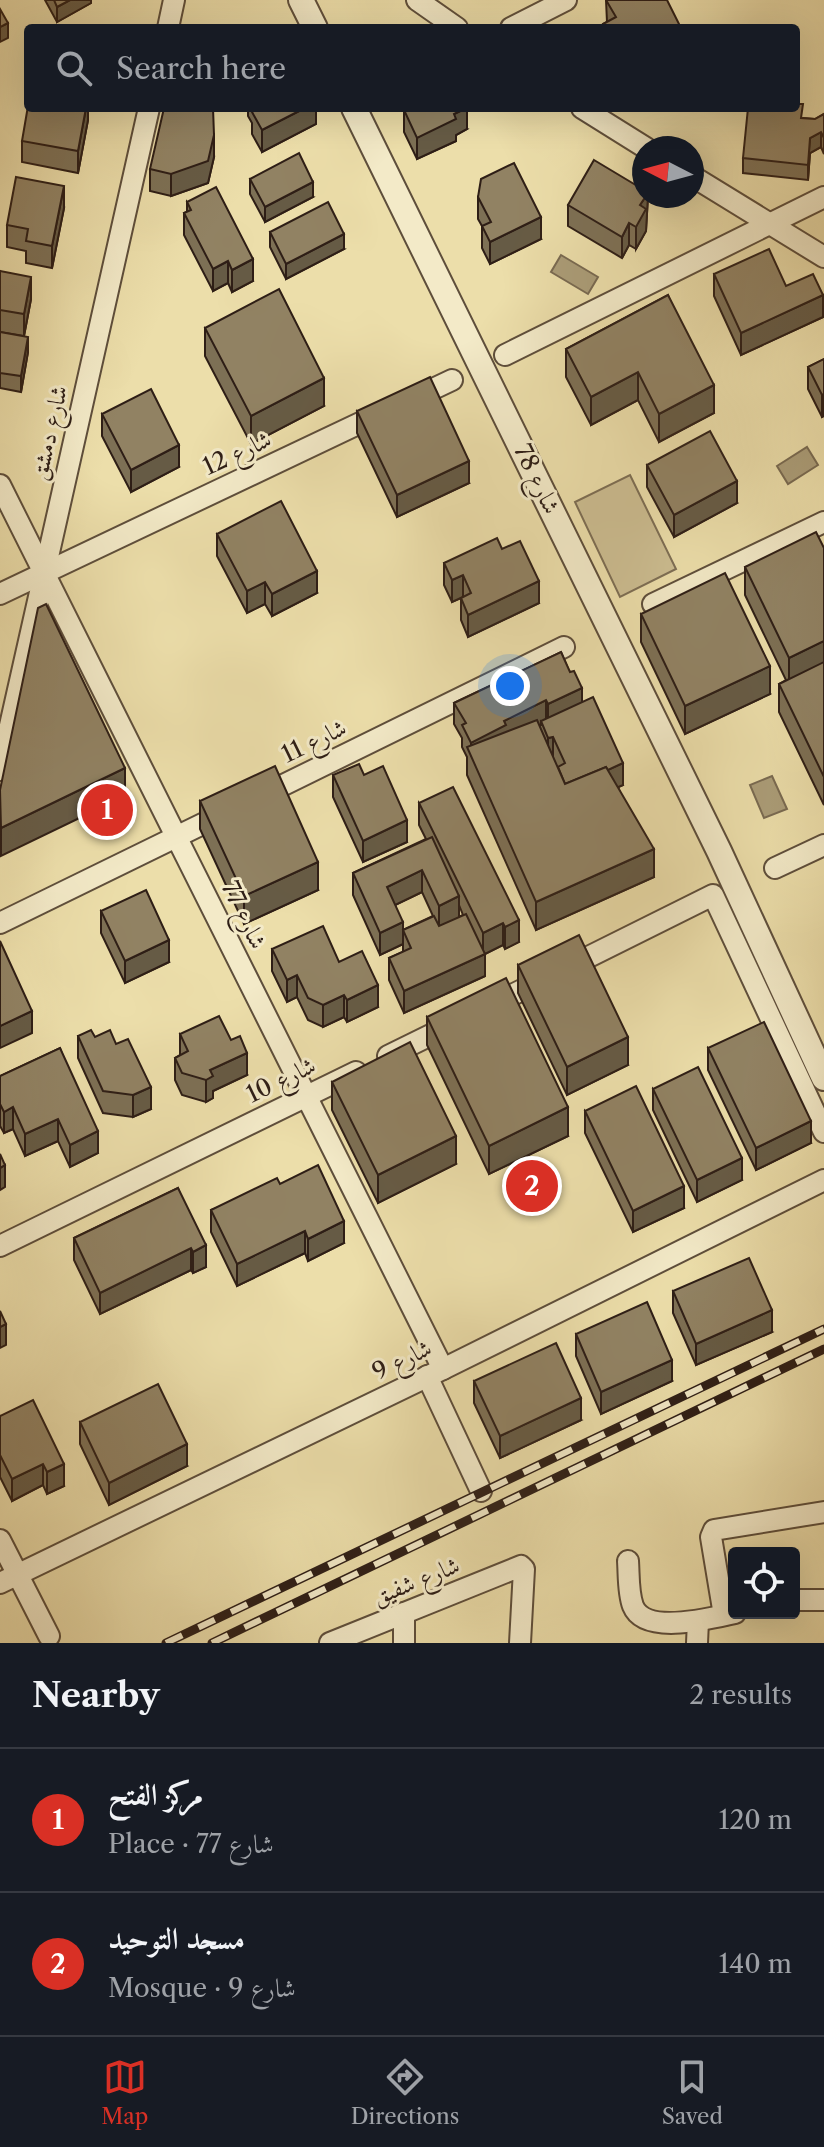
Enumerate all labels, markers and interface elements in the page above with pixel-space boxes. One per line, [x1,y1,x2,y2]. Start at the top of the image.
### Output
search box [24,24,800,112]
icon: search [52,46,96,90]
text: Search here [116,50,286,87]
north arrow [632,136,704,208]
street label: شارع دمشق [24,383,79,484]
street label: شارع 12 [198,424,278,486]
street label: شارع 78 [503,439,567,521]
your location [490,666,530,706]
street label: شارع 11 [277,713,353,774]
pin: 1 [81,780,133,840]
street label: شارع 77 [210,876,273,956]
street label: شارع 10 [241,1050,323,1114]
pin: 2 [506,1156,558,1216]
street label: شارع 9 [367,1333,439,1392]
map controls [728,1547,800,1619]
button: locate [728,1547,800,1619]
street label: شارع شفيق [368,1550,466,1617]
text: Nearby [32,1674,160,1716]
text: 2 results [689,1679,792,1711]
text: مركز الفتح [108,1776,203,1813]
text: 1 [52,1804,64,1836]
text: 120 m [718,1804,792,1836]
text: Place · شارع 77 [108,1828,274,1860]
text: مسجد التوحيد [108,1920,245,1957]
text: 2 [50,1948,66,1980]
text: 140 m [718,1948,792,1980]
text: Mosque · شارع 9 [108,1972,296,2004]
tab: Map [101,2055,148,2130]
tab: Directions [351,2055,459,2130]
tab: Saved [662,2055,723,2130]

